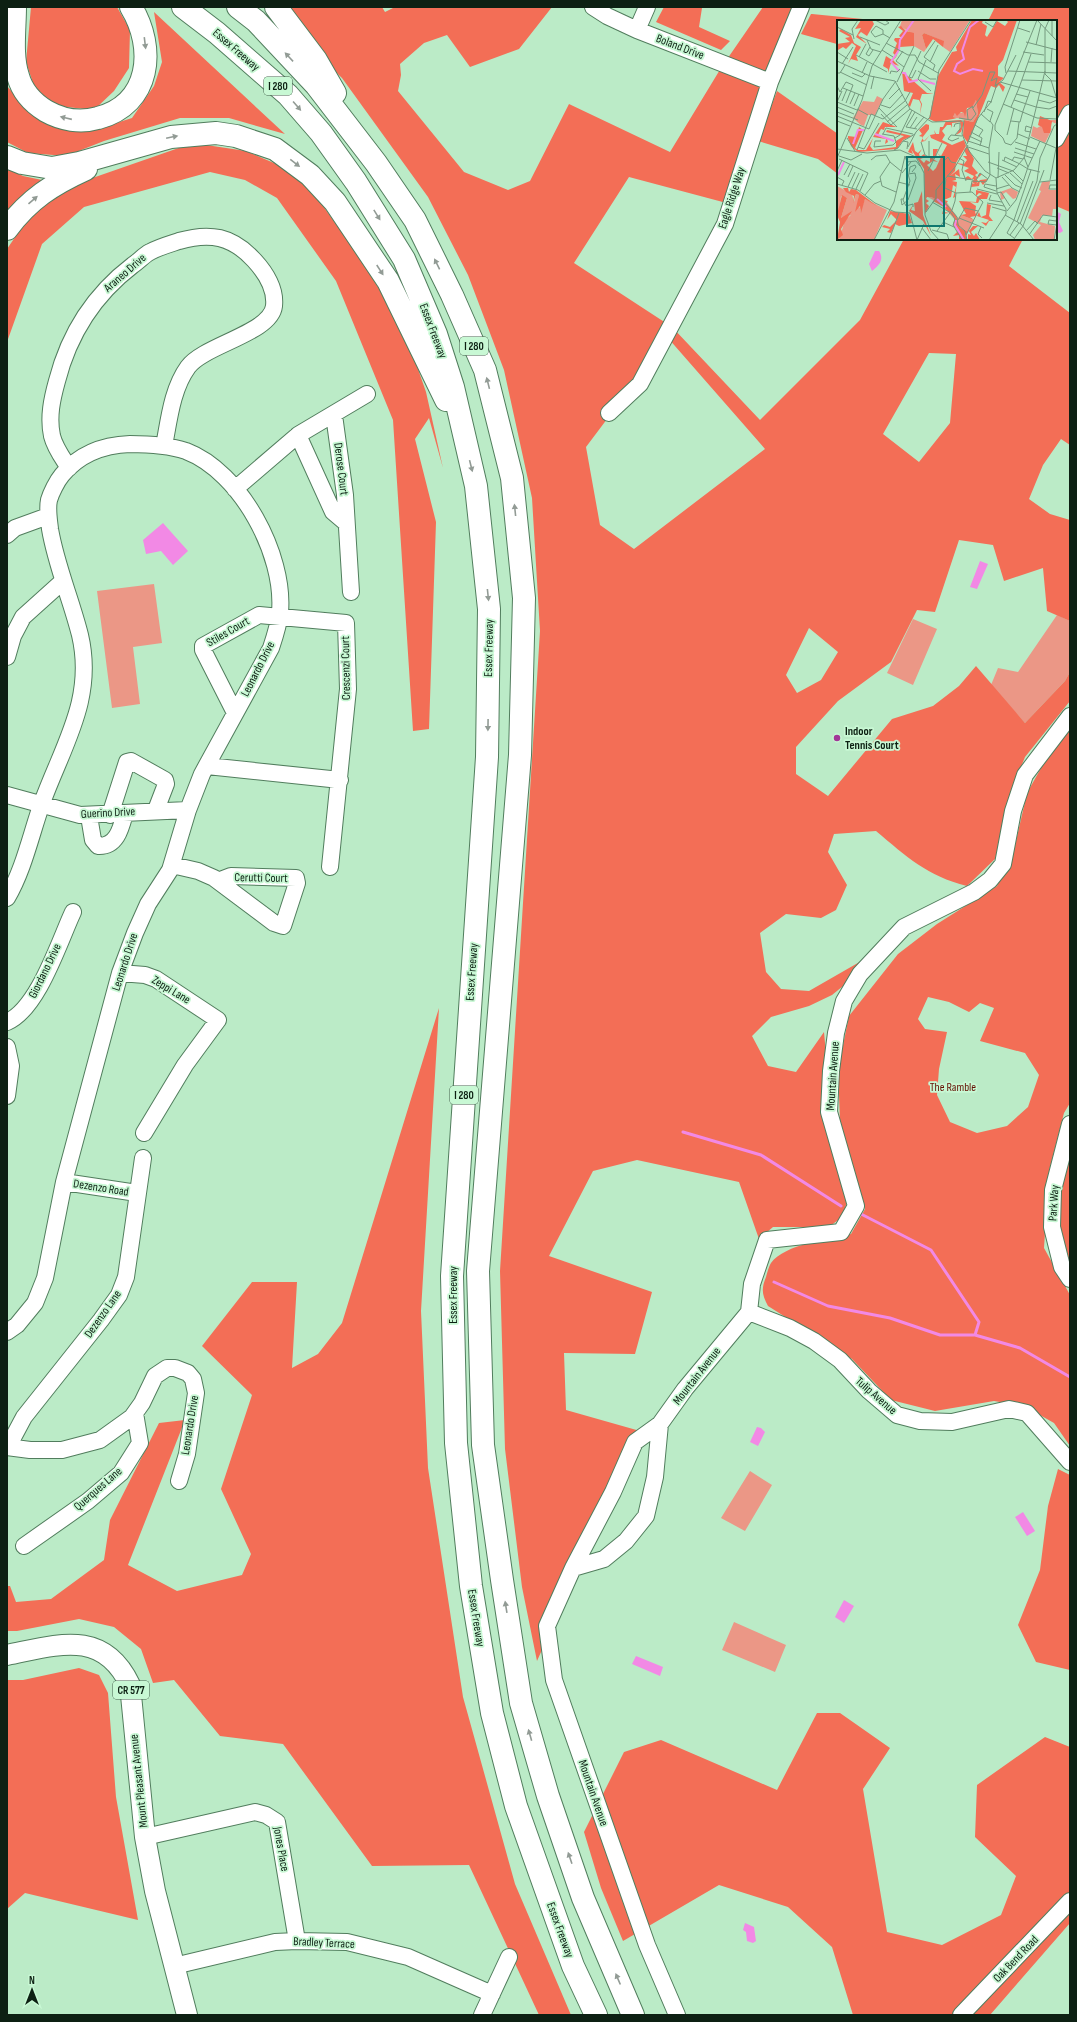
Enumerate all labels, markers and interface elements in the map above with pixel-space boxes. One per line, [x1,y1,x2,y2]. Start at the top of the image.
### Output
inset map [837,20,1057,240]
street label: Essex Freeway [209,25,263,75]
street label: Boland Drive [654,31,706,63]
one-way arrow [142,37,148,49]
one-way arrow [285,51,294,62]
road number: I 280 [264,77,292,95]
one-way arrow [292,101,301,110]
one-way arrow [60,115,73,121]
one-way arrow [166,134,178,140]
one-way arrow [290,158,301,167]
street label: Eagle Ridge Way [715,165,749,231]
one-way arrow [28,196,39,205]
one-way arrow [373,210,381,220]
street label: Araneo Drive [100,250,149,296]
one-way arrow [434,258,440,270]
one-way arrow [376,265,384,275]
street label: Essex Freeway [416,301,450,361]
road number: I 280 [460,337,488,355]
one-way arrow [485,377,491,389]
street label: Derose Court [330,442,352,497]
one-way arrow [469,460,475,472]
one-way arrow [512,504,518,516]
one-way arrow [484,589,491,601]
street label: Stiles Court [204,614,253,650]
street label: Essex Freeway [481,619,497,677]
street label: Crescenzi Court [338,635,354,700]
street label: Leonardo Drive [238,639,278,699]
one-way arrow [484,719,491,731]
place label: Indoor Tennis Court [845,724,899,753]
marker: Indoor Tennis Court [832,733,842,743]
street label: Guerino Drive [80,804,136,822]
street label: Cerutti Court [234,870,288,886]
street label: Leonardo Drive [109,931,141,993]
street label: Giordano Drive [25,941,65,1001]
street label: Essex Freeway [463,942,482,1001]
street label: Zeppi Lane [149,973,193,1008]
street label: Mountain Avenue [823,1041,843,1111]
park label: The Ramble [930,1080,976,1095]
road number: I 280 [450,1086,478,1104]
street label: Dezenzo Road [72,1176,130,1200]
street label: Park Way [1045,1184,1063,1222]
street label: Essex Freeway [446,1266,461,1324]
street label: Dezenzo Lane [81,1287,125,1341]
street label: Mountain Avenue [670,1344,724,1408]
street label: Tulip Avenue [852,1374,900,1418]
street label: Leonardo Drive [178,1394,202,1456]
street label: Querques Lane [71,1464,125,1514]
street label: Essex Freeway [464,1588,488,1648]
one-way arrow [503,1601,509,1613]
road number: CR 577 [113,1681,149,1699]
one-way arrow [527,1728,533,1740]
street label: Mount Pleasant Avenue [127,1733,151,1828]
street label: Mountain Avenue [575,1758,611,1828]
street label: Jones Place [270,1825,292,1873]
one-way arrow [566,1852,572,1864]
street label: Essex Freeway [543,1900,577,1960]
street label: Oak Bend Road [990,1933,1042,1985]
street label: Bradley Terrace [293,1934,355,1952]
north arrow [12,1970,52,2010]
one-way arrow [614,1973,620,1985]
text: N [29,1974,35,1987]

